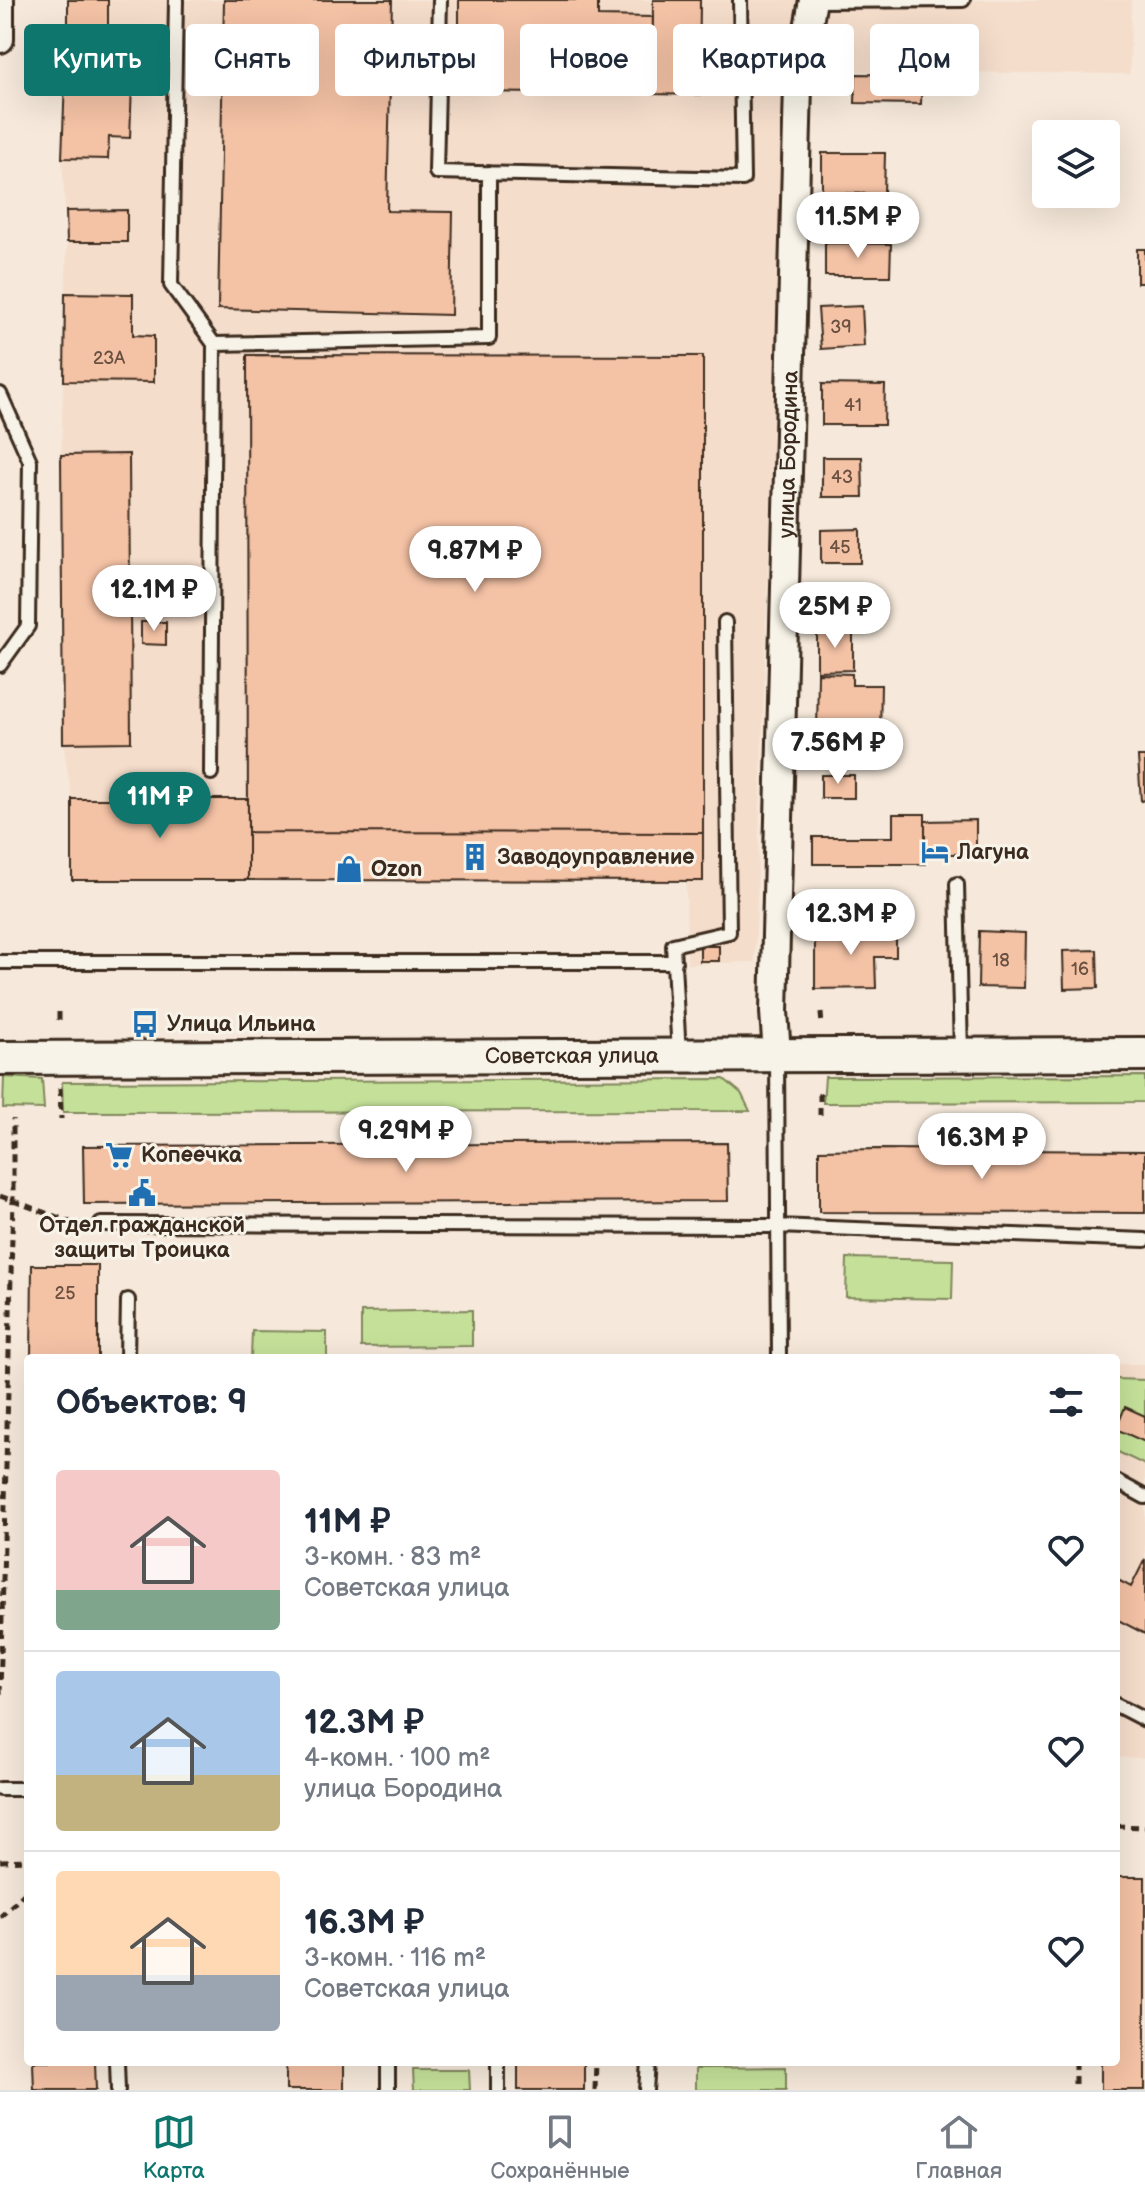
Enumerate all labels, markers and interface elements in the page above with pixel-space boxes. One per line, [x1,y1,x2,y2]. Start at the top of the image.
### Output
chip: Купить [24,24,170,96]
chip: Снять [186,24,319,96]
chip: Фильтры [335,24,504,96]
chip: Новое [520,24,657,96]
chip: Квартира [673,24,854,96]
chip: Дом [870,24,979,96]
map controls [1032,120,1120,208]
button: layers [1032,120,1120,208]
pin: 11.5M ₽ [784,192,932,260]
text: 11.5M ₽ [814,202,902,233]
house number: 39 [830,317,852,338]
house number: 23А [93,348,125,369]
street label: улица Бородина [773,370,804,539]
house number: 41 [844,395,862,416]
house number: 43 [831,467,853,488]
pin: 9.87M ₽ [401,526,549,594]
text: 9.87M ₽ [427,536,523,567]
house number: 45 [829,537,851,558]
pin: 12.1M ₽ [80,565,228,633]
text: 12.1M ₽ [110,575,198,606]
pin: 25M ₽ [779,582,891,650]
text: 25M ₽ [797,592,873,623]
pin: 7.56M ₽ [764,718,912,786]
text: 7.56M ₽ [790,728,886,759]
pin: 11M ₽ [104,772,216,840]
text: 11M ₽ [127,782,193,813]
hotel icon: Лагуна [920,837,950,867]
place label: Лагуна [956,839,1029,866]
building icon: Заводоуправление [460,842,490,872]
place label: Заводоуправление [497,844,695,871]
shop icon: Ozon [334,854,364,884]
place label: Ozon [371,856,422,883]
pin: 12.3M ₽ [777,889,925,957]
text: 12.3M ₽ [805,899,897,930]
house number: 18 [992,950,1010,971]
house number: 16 [1071,959,1089,980]
bus stop icon: Улица Ильина [130,1009,160,1039]
place label: Улица Ильина [167,1011,316,1038]
street label: Советская улица [485,1042,659,1070]
pin: 9.29M ₽ [332,1106,480,1174]
pin: 16.3M ₽ [908,1113,1056,1181]
text: 9.29M ₽ [358,1116,454,1147]
text: 16.3M ₽ [936,1123,1028,1154]
supermarket icon: Копеечка [104,1140,134,1170]
place label: Копеечка [141,1142,242,1169]
public building icon: Отдел гражданской защиты Троицка [127,1178,157,1208]
place label: Отдел гражданской защиты Троицка [39,1212,245,1264]
house number: 25 [55,1283,75,1304]
icon: filters [1044,1380,1088,1424]
text: Объектов: 9 [56,1382,247,1423]
text: 11M ₽ [304,1501,391,1542]
icon: home [120,1502,216,1598]
icon: heart [1044,1528,1088,1572]
text: 3-комн. · 83 m² [304,1542,481,1573]
text: Советская улица [304,1573,510,1604]
text: 12.3M ₽ [304,1702,424,1743]
icon: home [120,1703,216,1799]
icon: heart [1044,1729,1088,1773]
text: 4-комн. · 100 m² [304,1743,491,1774]
text: улица Бородина [304,1774,502,1805]
text: 16.3M ₽ [304,1902,425,1943]
icon: home [120,1903,216,1999]
icon: heart [1044,1929,1088,1973]
text: 3-комн. · 116 m² [304,1943,486,1974]
text: Советская улица [304,1974,510,2005]
tab: Карта [143,2110,205,2185]
tab: Сохранённые [491,2110,630,2185]
tab: Главная [915,2110,1002,2185]

